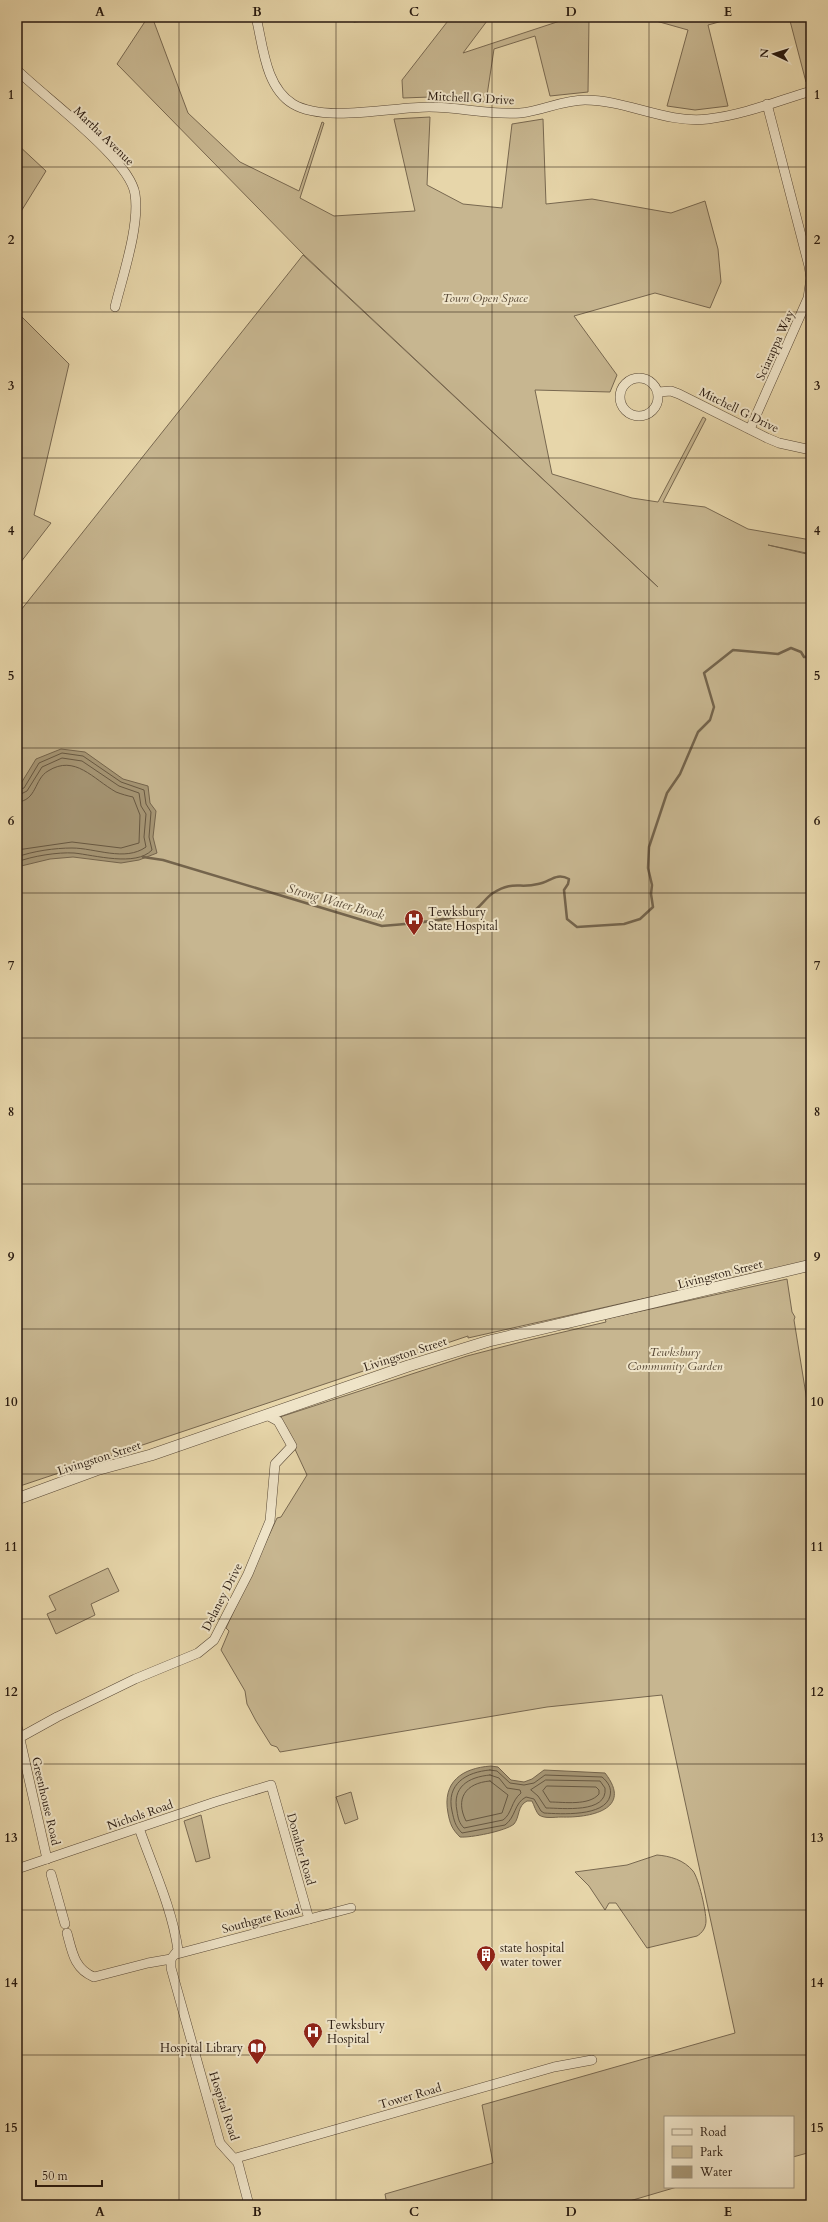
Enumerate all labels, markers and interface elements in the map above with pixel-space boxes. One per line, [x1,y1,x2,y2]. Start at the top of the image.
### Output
text: A [95,3,105,21]
text: B [252,3,262,21]
text: C [409,3,419,21]
text: D [565,3,577,21]
text: E [724,3,732,21]
north arrow [754,34,794,74]
text: N [757,48,772,59]
text: 1 [8,86,14,104]
text: 1 [814,86,820,104]
street label: Mitchell G Drive [427,88,515,108]
street label: Martha Avenue [70,103,138,169]
text: 2 [8,231,15,249]
text: 2 [814,231,821,249]
park label: Town Open Space [442,290,528,306]
street label: Sciarappa Way [752,307,798,383]
text: 3 [8,377,15,395]
text: 3 [814,377,821,395]
street label: Mitchell G Drive [696,384,782,436]
text: 4 [8,522,15,540]
text: 4 [814,522,821,540]
text: 5 [8,667,14,685]
text: 5 [814,667,820,685]
text: 6 [8,812,15,830]
text: 6 [814,812,821,830]
water label: Strong Water Brook [285,879,387,925]
place label: Tewksbury State Hospital [428,904,498,934]
hospital icon: Tewksbury State Hospital [403,908,425,936]
text: 7 [8,957,15,975]
text: 7 [814,957,821,975]
text: 8 [8,1103,14,1121]
text: 8 [814,1103,820,1121]
text: 9 [8,1248,15,1266]
text: 9 [814,1248,821,1266]
street label: Livingston Street [676,1256,764,1292]
street label: Livingston Street [361,1333,449,1375]
park label: Tewksbury Community Garden [627,1344,723,1374]
text: 10 [4,1393,18,1411]
text: 10 [810,1393,824,1411]
street label: Livingston Street [55,1437,143,1479]
text: 11 [4,1538,18,1556]
text: 11 [810,1538,824,1556]
street label: Delaney Drive [198,1560,246,1634]
text: 12 [4,1683,18,1701]
text: 12 [810,1683,824,1701]
street label: Greenhouse Road [28,1755,64,1847]
street label: Nichols Road [105,1796,176,1834]
street label: Donaher Road [283,1811,319,1887]
text: 13 [4,1829,18,1847]
text: 13 [810,1829,824,1847]
street label: Southgate Road [220,1901,302,1937]
place label: state hospital water tower [500,1940,564,1970]
building icon: state hospital water tower [475,1944,497,1972]
text: 14 [4,1974,18,1992]
text: 14 [810,1974,824,1992]
place label: Tewksbury Hospital [327,2017,386,2047]
hospital icon: Tewksbury Hospital [302,2021,324,2049]
library icon: Hospital Library [246,2037,268,2065]
place label: Hospital Library [160,2040,244,2056]
street label: Hospital Road [205,2069,243,2143]
street label: Tower Road [377,2079,444,2113]
legend [664,2116,794,2188]
text: 15 [4,2119,18,2137]
text: 15 [810,2119,824,2137]
text: Road [700,2124,727,2140]
text: Park [700,2144,724,2160]
scale bar [36,2162,102,2188]
text: Water [699,2164,733,2180]
text: 50 m [42,2168,69,2184]
text: A [95,2203,105,2221]
text: B [252,2203,262,2221]
text: C [409,2203,419,2221]
text: D [565,2203,577,2221]
text: E [724,2203,732,2221]

